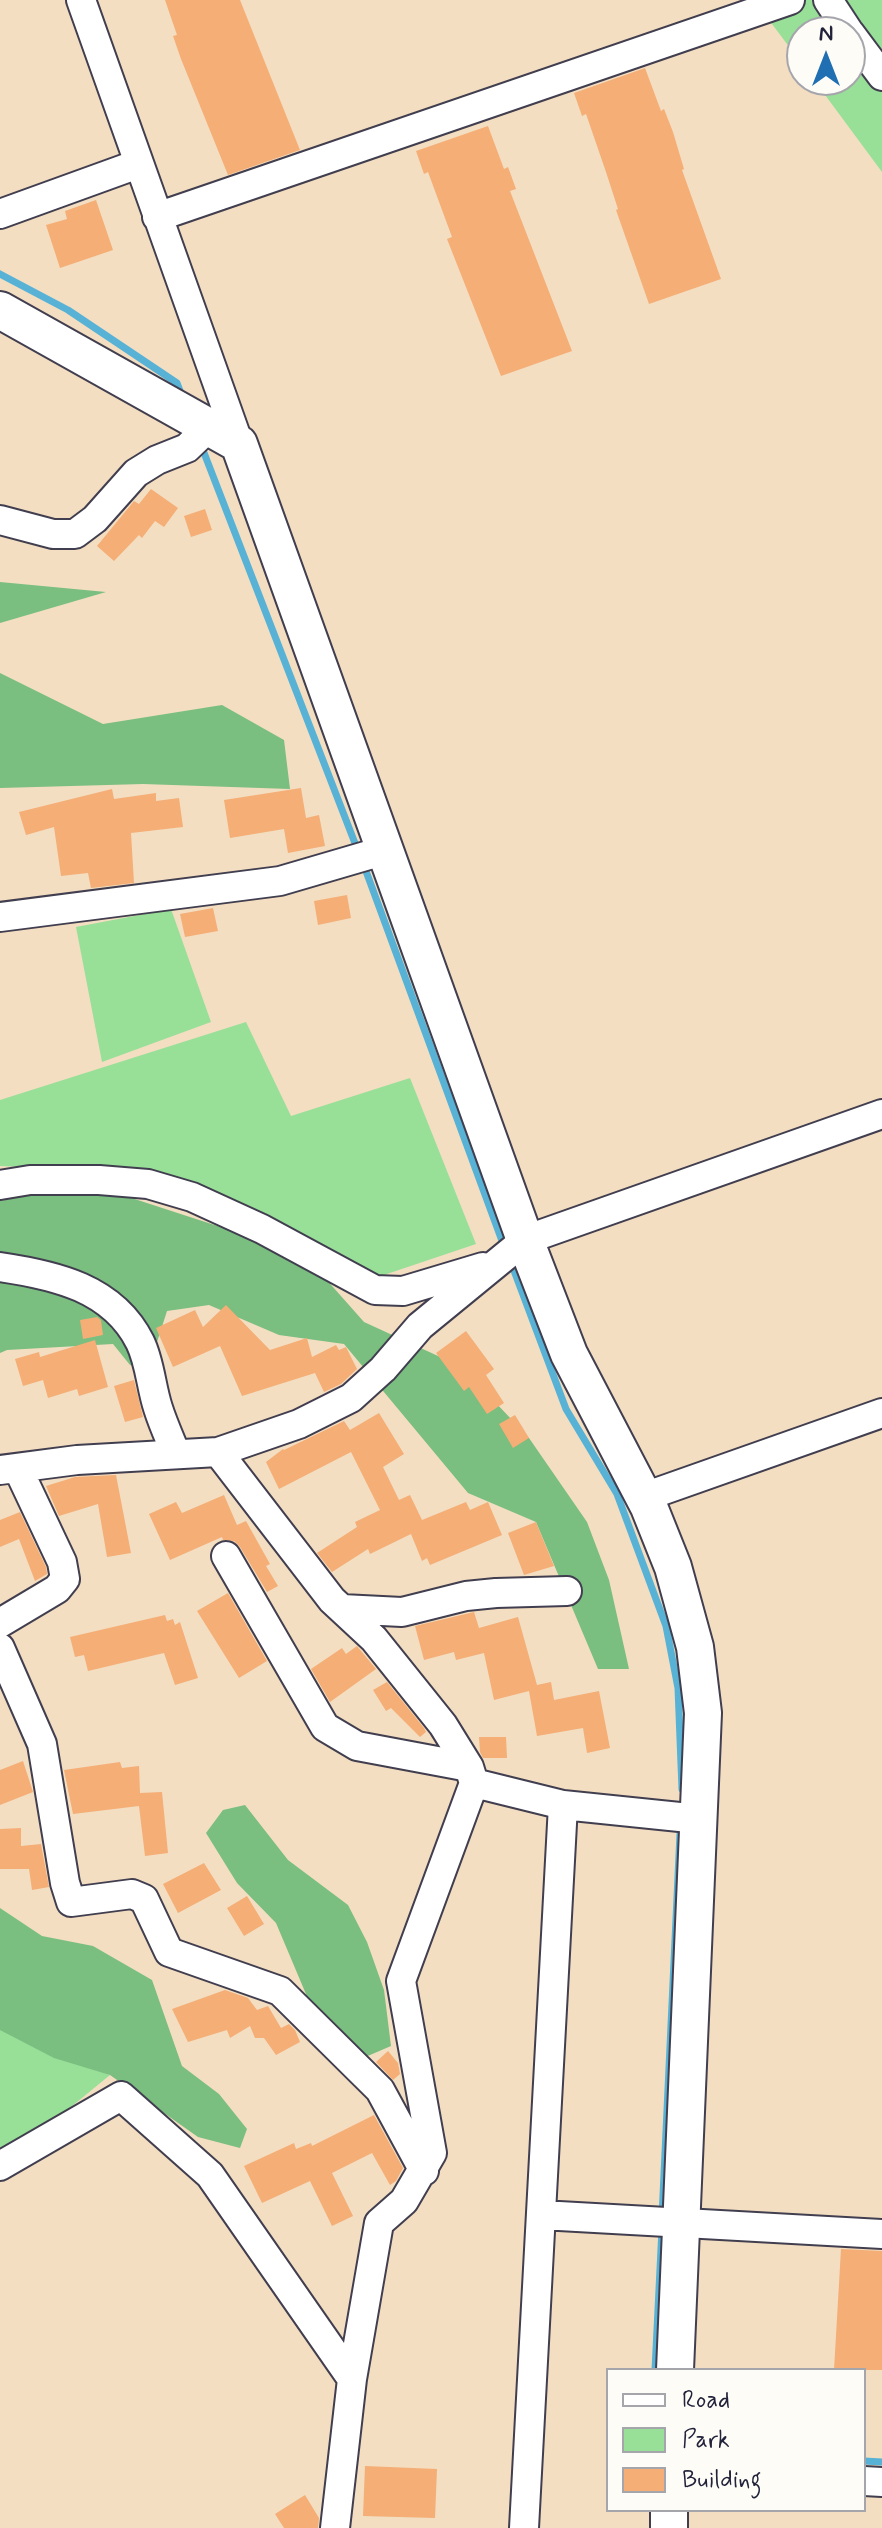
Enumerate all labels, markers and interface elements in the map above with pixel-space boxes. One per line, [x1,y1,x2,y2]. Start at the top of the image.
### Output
north arrow [786,16,866,96]
text: N [819,20,833,48]
legend [606,2368,866,2512]
text: Road [682,2385,730,2416]
text: Park [682,2425,730,2456]
text: Building [682,2465,762,2496]

